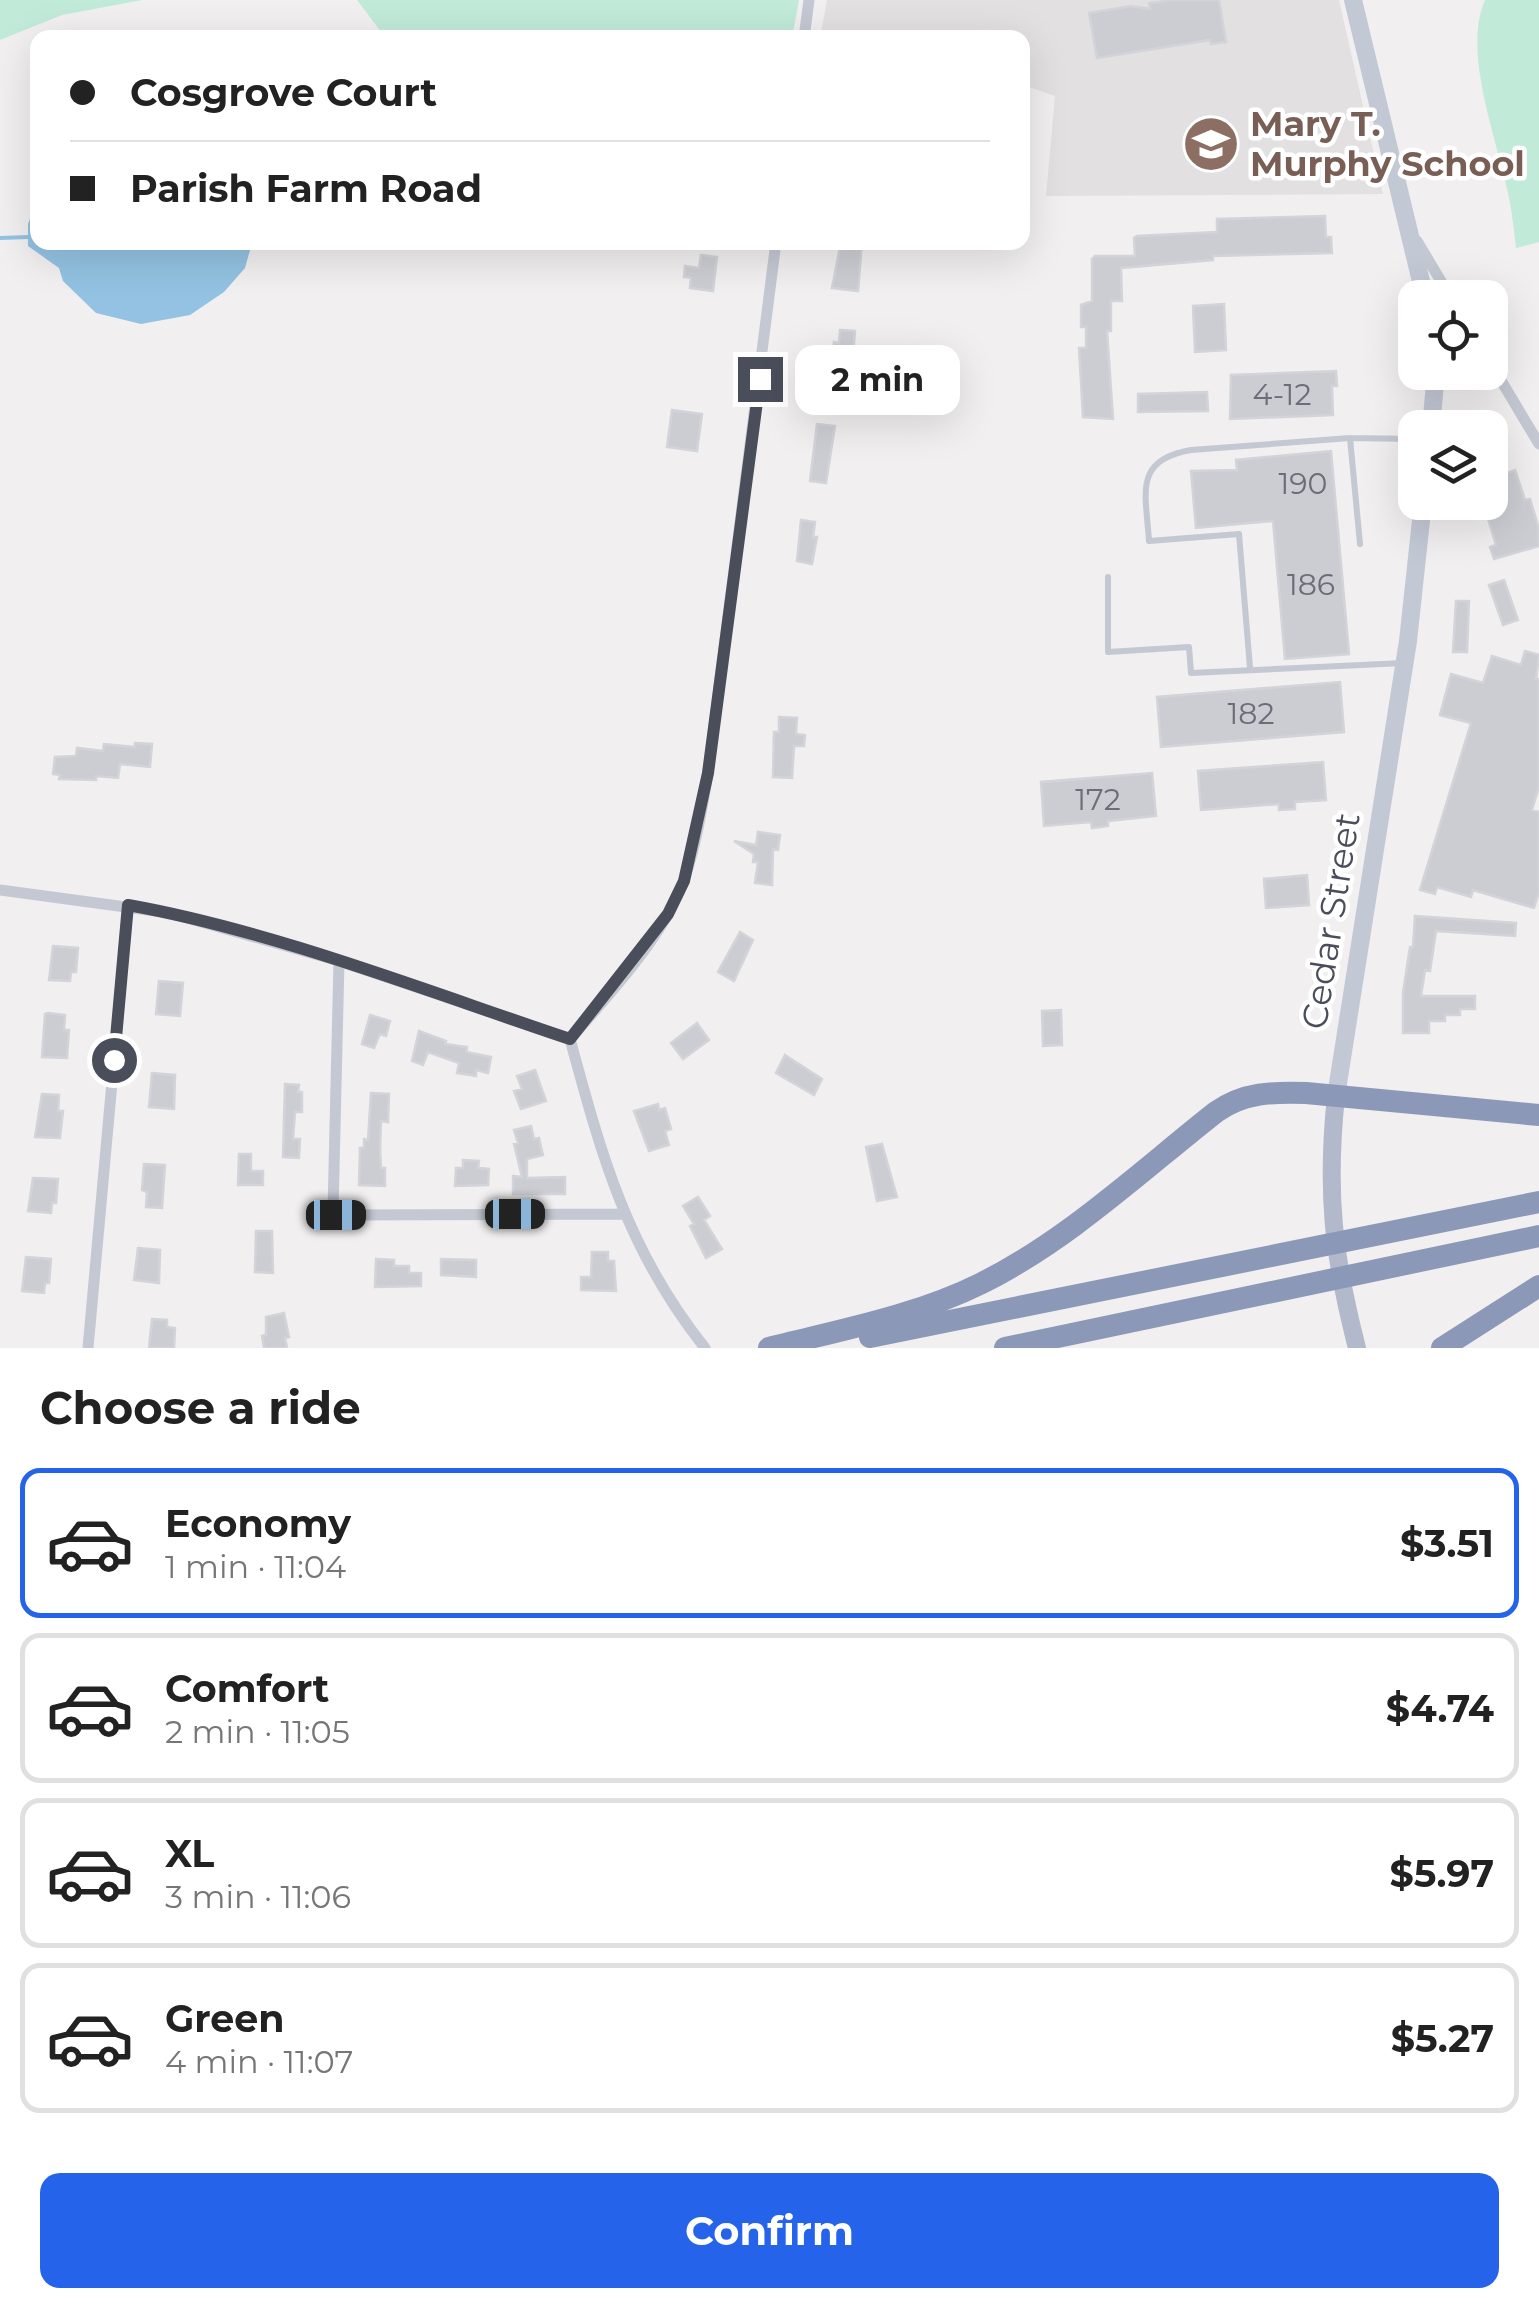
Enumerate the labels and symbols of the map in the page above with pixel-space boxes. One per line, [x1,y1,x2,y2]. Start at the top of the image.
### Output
place label: Mary T. Murphy School [1250,102,1525,185]
school or university icon: Mary T. Murphy School [1181,114,1241,174]
callout: 2 min [795,344,960,414]
route end [738,357,783,402]
house number: 4-12 [1253,376,1311,413]
house number: 190 [1279,465,1327,502]
house number: 186 [1287,566,1335,603]
house number: 182 [1227,695,1275,732]
house number: 172 [1075,781,1121,818]
street label: Cedar Street [1292,810,1369,1032]
route start [92,1038,137,1083]
car [485,1199,545,1229]
car [306,1200,366,1230]

